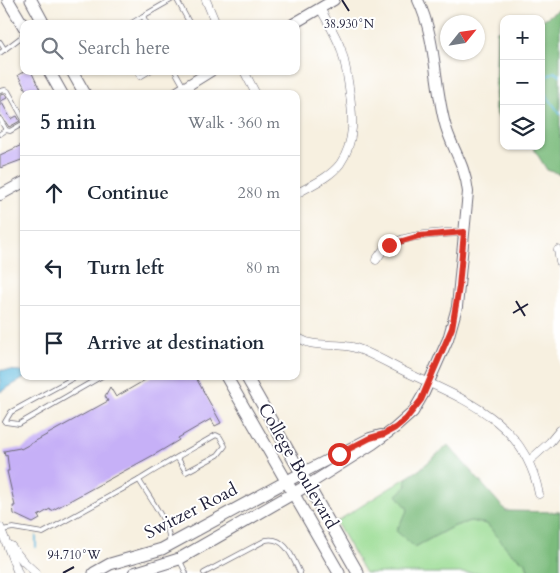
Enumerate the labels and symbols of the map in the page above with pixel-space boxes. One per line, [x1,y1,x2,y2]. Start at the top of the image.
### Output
north arrow [440,15,485,60]
text: 38.930°N [324,16,375,32]
route end [378,234,401,257]
street label: College Boulevard [252,398,344,534]
route start [328,443,351,466]
street label: Switzer Road [140,477,242,545]
text: 94.710°W [47,547,101,563]

